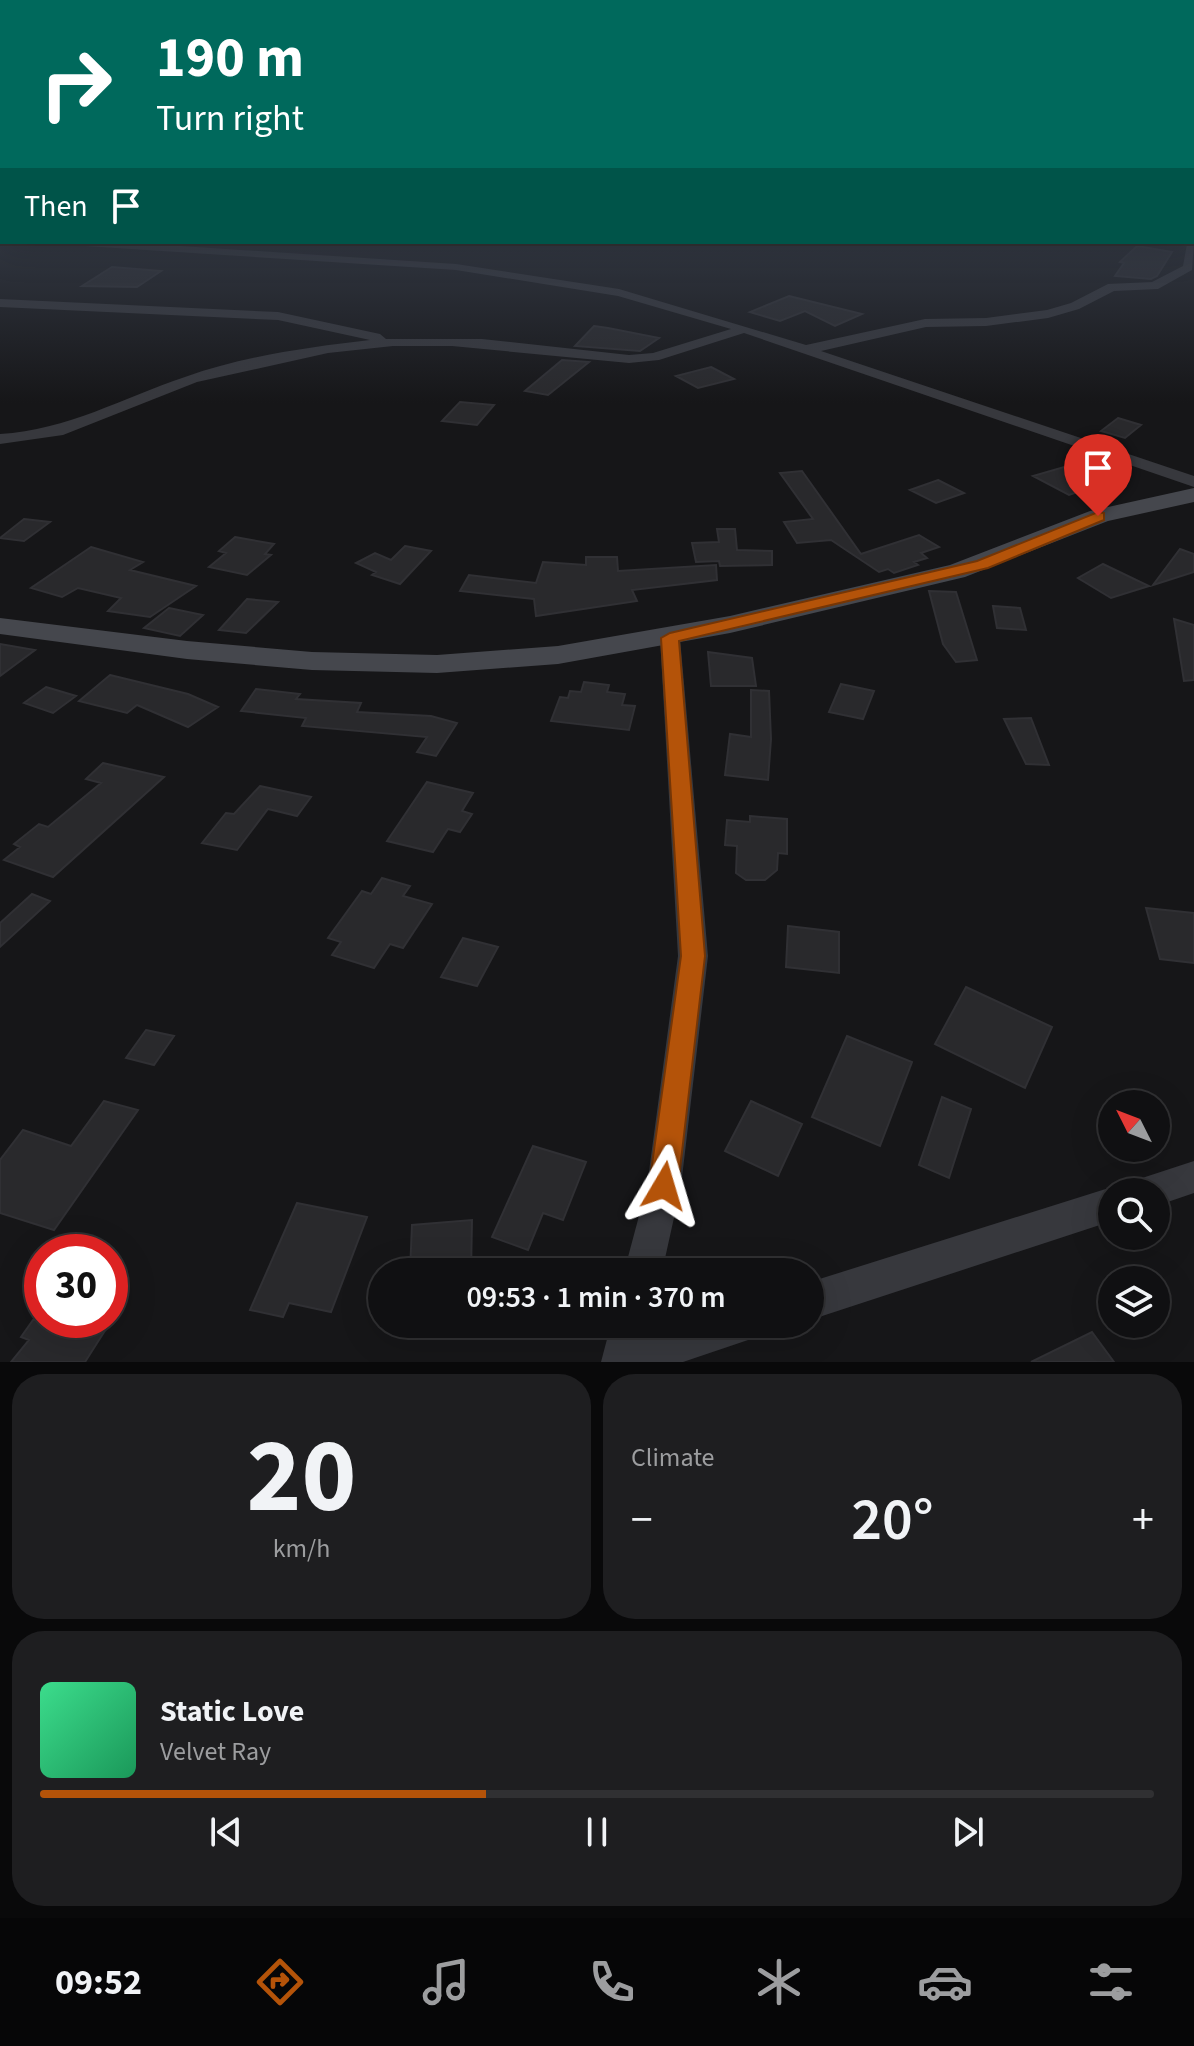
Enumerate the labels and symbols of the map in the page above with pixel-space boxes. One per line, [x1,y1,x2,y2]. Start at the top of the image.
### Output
pin [1064,434,1132,516]
north arrow [1098,1090,1170,1162]
position arrow [622,1144,706,1228]
speed limit sign: 30 [24,1234,128,1338]

